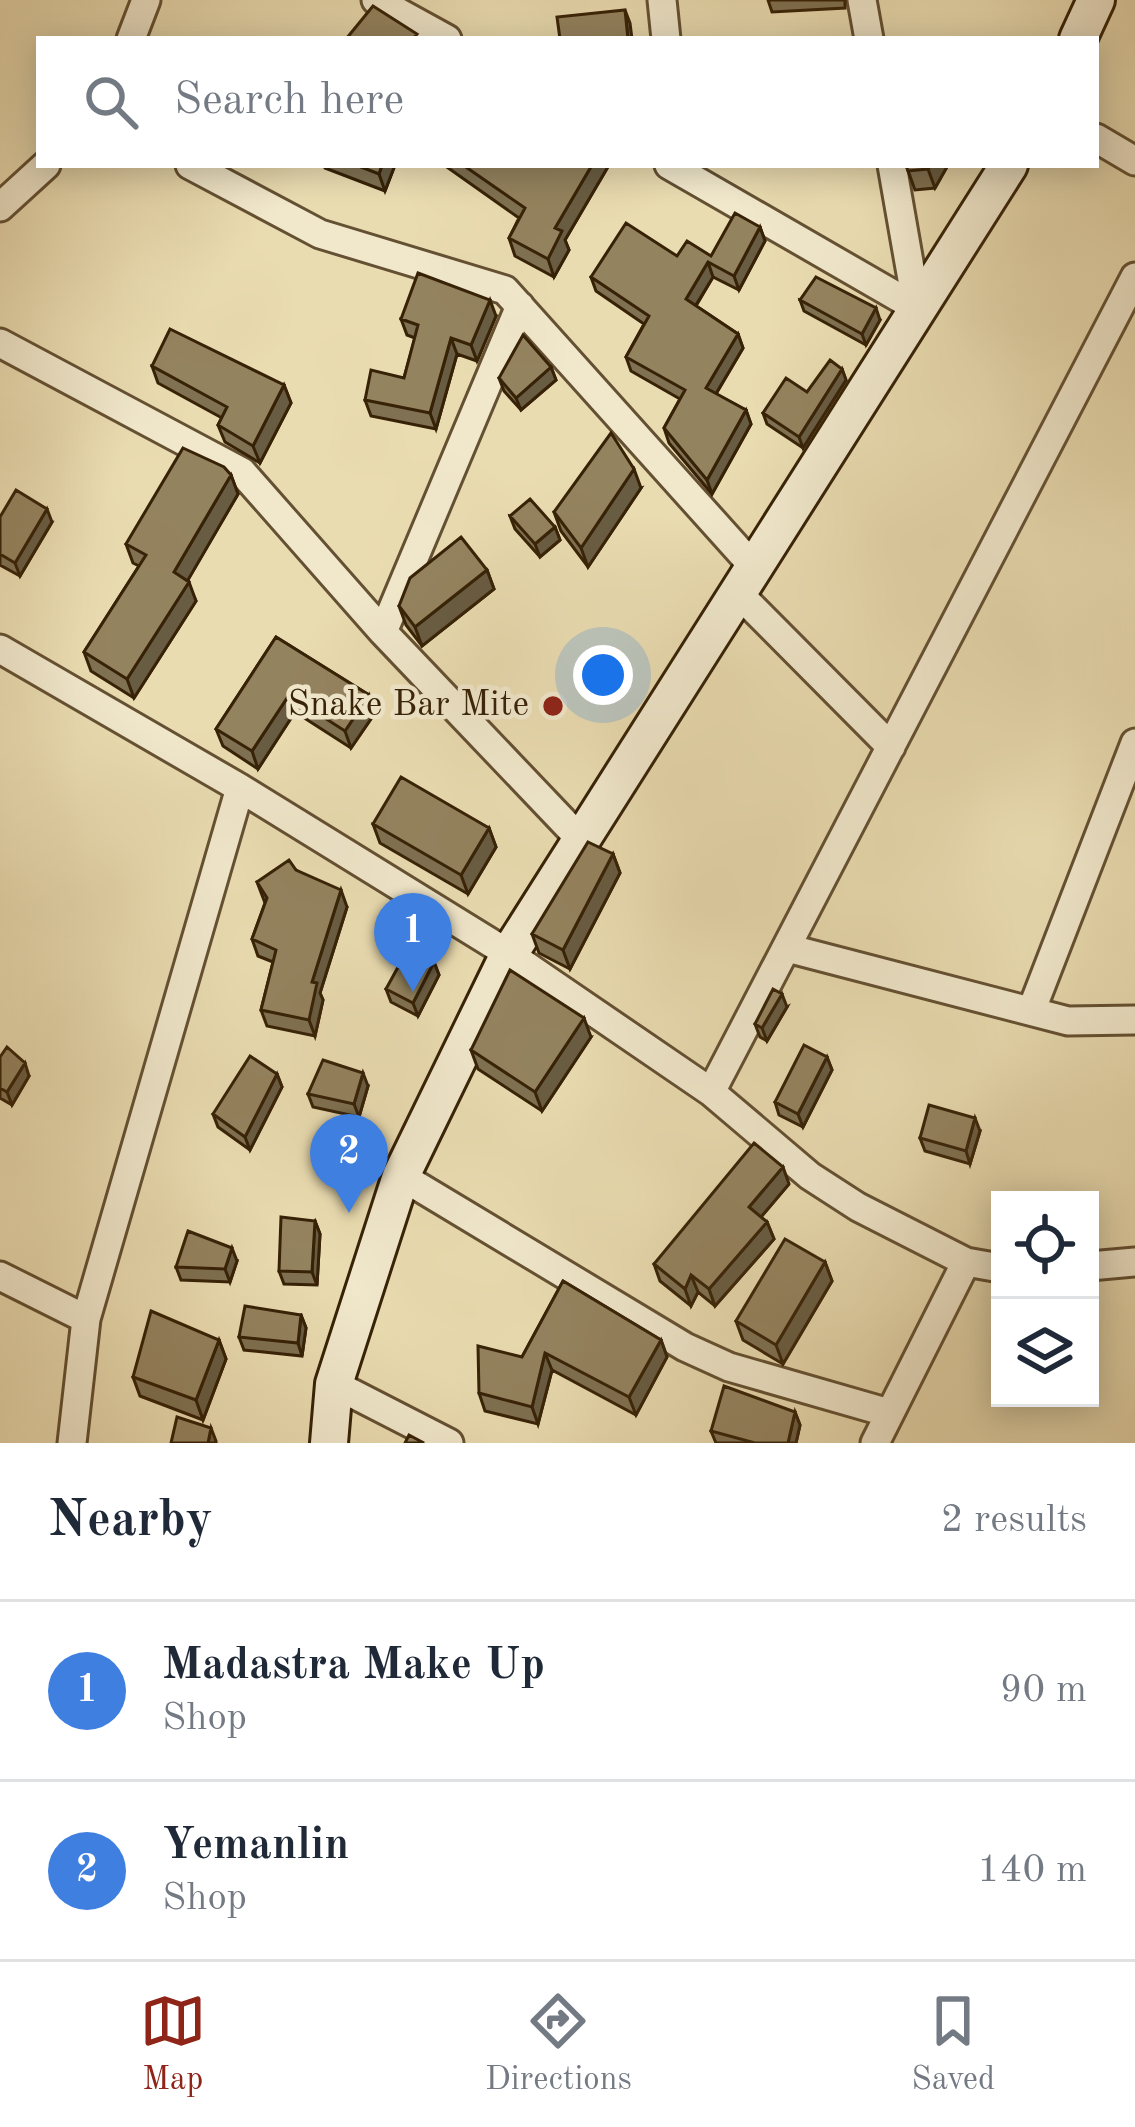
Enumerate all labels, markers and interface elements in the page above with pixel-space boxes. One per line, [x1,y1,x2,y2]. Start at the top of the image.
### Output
search box [36,36,1099,168]
icon: search [78,69,144,135]
text: Search here [174,79,404,124]
your location [573,645,633,705]
place label: Snake Bar Mite [288,688,529,724]
marker: Snake Bar Mite [540,693,566,719]
pin: 1 [374,893,452,992]
pin: 2 [310,1114,388,1213]
map controls [991,1191,1099,1407]
button: locate [991,1191,1099,1299]
button: layers [991,1299,1099,1407]
text: Nearby [48,1496,213,1547]
text: 2 results [941,1501,1087,1540]
text: Madastra Make Up [162,1644,545,1689]
text: 1 [76,1671,98,1710]
text: 90 m [1000,1671,1087,1710]
text: Shop [162,1699,247,1738]
text: Yemanlin [162,1824,349,1869]
text: 2 [76,1851,98,1890]
text: 140 m [977,1851,1087,1890]
text: Shop [162,1879,247,1918]
tab: Map [140,1988,206,2101]
tab: Directions [485,1988,632,2101]
tab: Saved [911,1988,995,2101]

